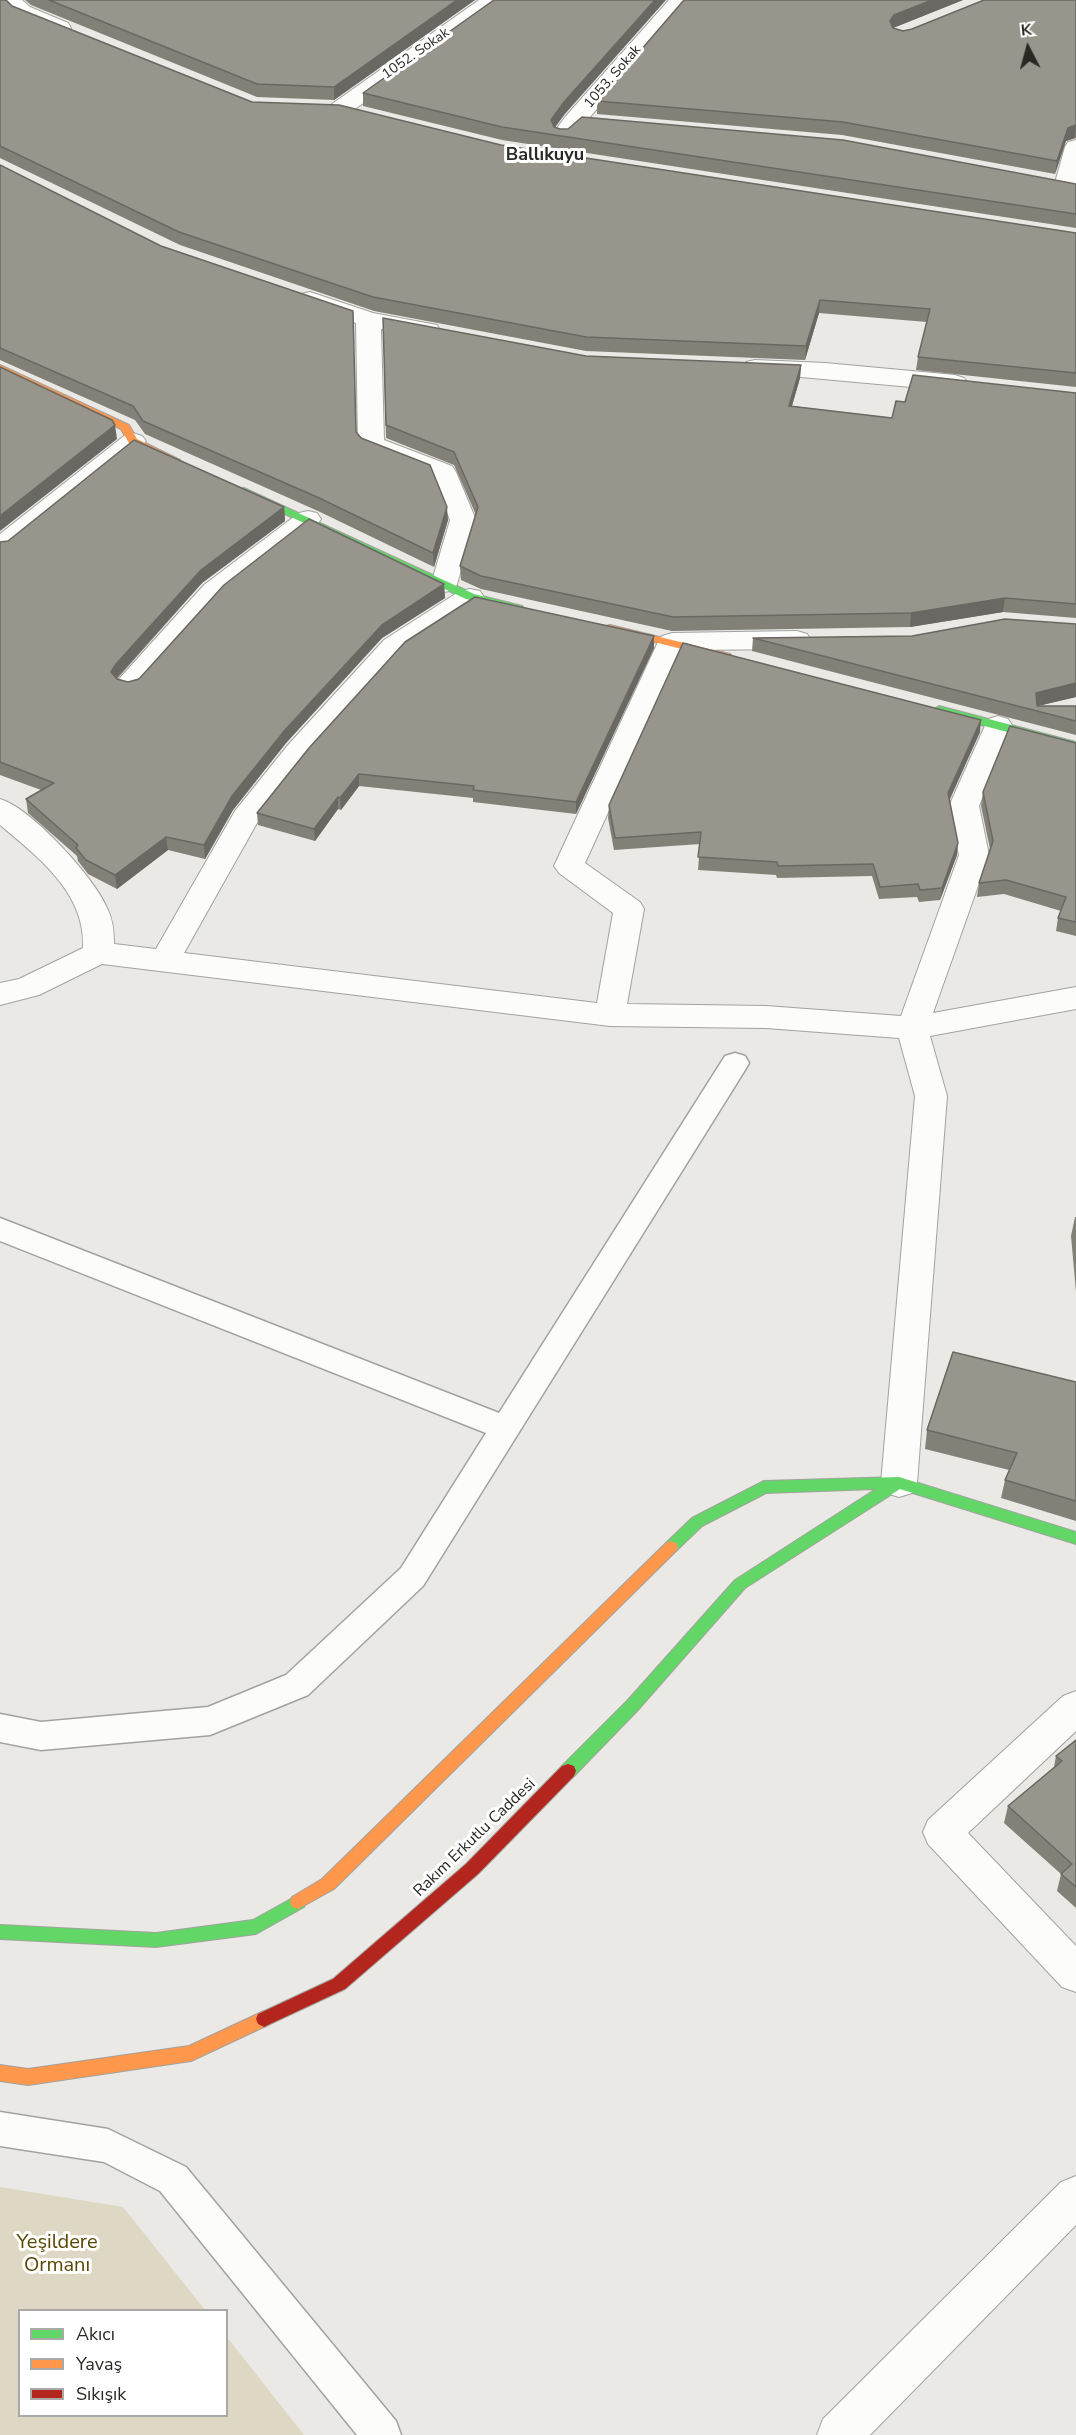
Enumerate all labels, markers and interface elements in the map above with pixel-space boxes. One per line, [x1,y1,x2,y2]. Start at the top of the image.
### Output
north arrow [998,18,1058,78]
text: K [1020,19,1033,42]
street label: 1052. Sokak [379,25,453,83]
street label: 1053. Sokak [581,42,645,112]
district label: Ballıkuyu [506,145,584,167]
street label: Rakım Erkutlu Caddesi [410,1775,540,1901]
park label: Yeşildere Ormanı [16,2231,98,2278]
legend [18,2309,228,2417]
text: Akıcı [76,2322,115,2346]
text: Yavaş [76,2352,122,2376]
text: Sıkışık [76,2382,126,2406]

